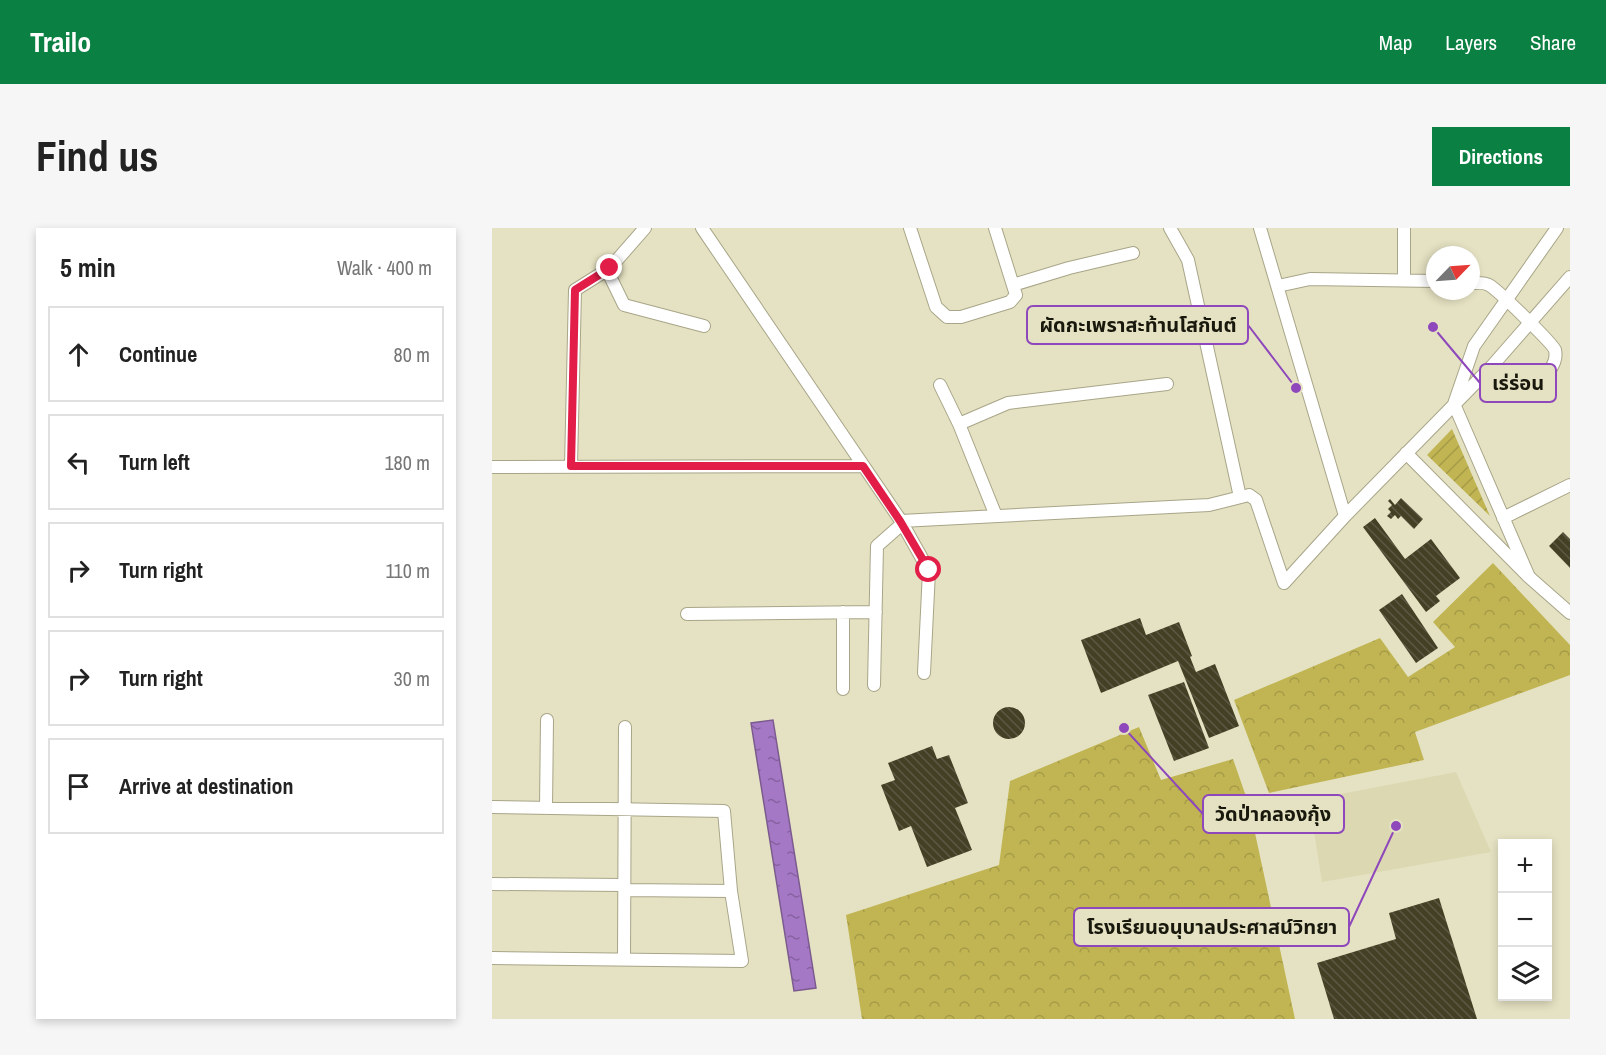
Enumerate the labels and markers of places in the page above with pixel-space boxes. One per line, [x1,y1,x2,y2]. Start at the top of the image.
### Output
callout: ผัดกะเพราสะท้านโสกันต์ [1027,306,1248,344]
callout: เร่ร่อน [1480,364,1556,402]
callout: วัดป่าคลองกุ้ง [1203,795,1344,833]
callout: โรงเรียนอนุบาลประศาสน์วิทยา [1074,908,1349,946]

